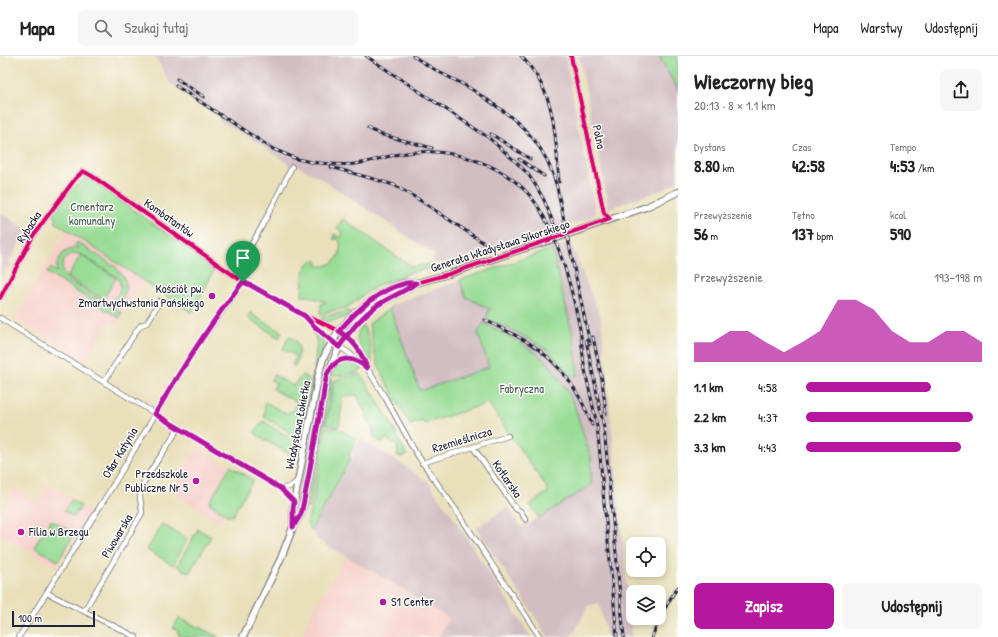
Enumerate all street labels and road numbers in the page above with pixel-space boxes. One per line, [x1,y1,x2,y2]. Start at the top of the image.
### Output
street label: Polna [589,123,610,151]
street label: Kombatantów [141,194,198,241]
street label: Rybacka [12,207,45,246]
street label: Generała Władysława Sikorskiego [428,215,572,276]
street label: Władysława Łokietka [281,379,314,471]
street label: Rzemieślnicza [430,422,494,457]
street label: Ofiar Katynia [98,424,142,481]
street label: Kotlarska [488,457,527,501]
street label: Piwowarska [97,511,136,561]

